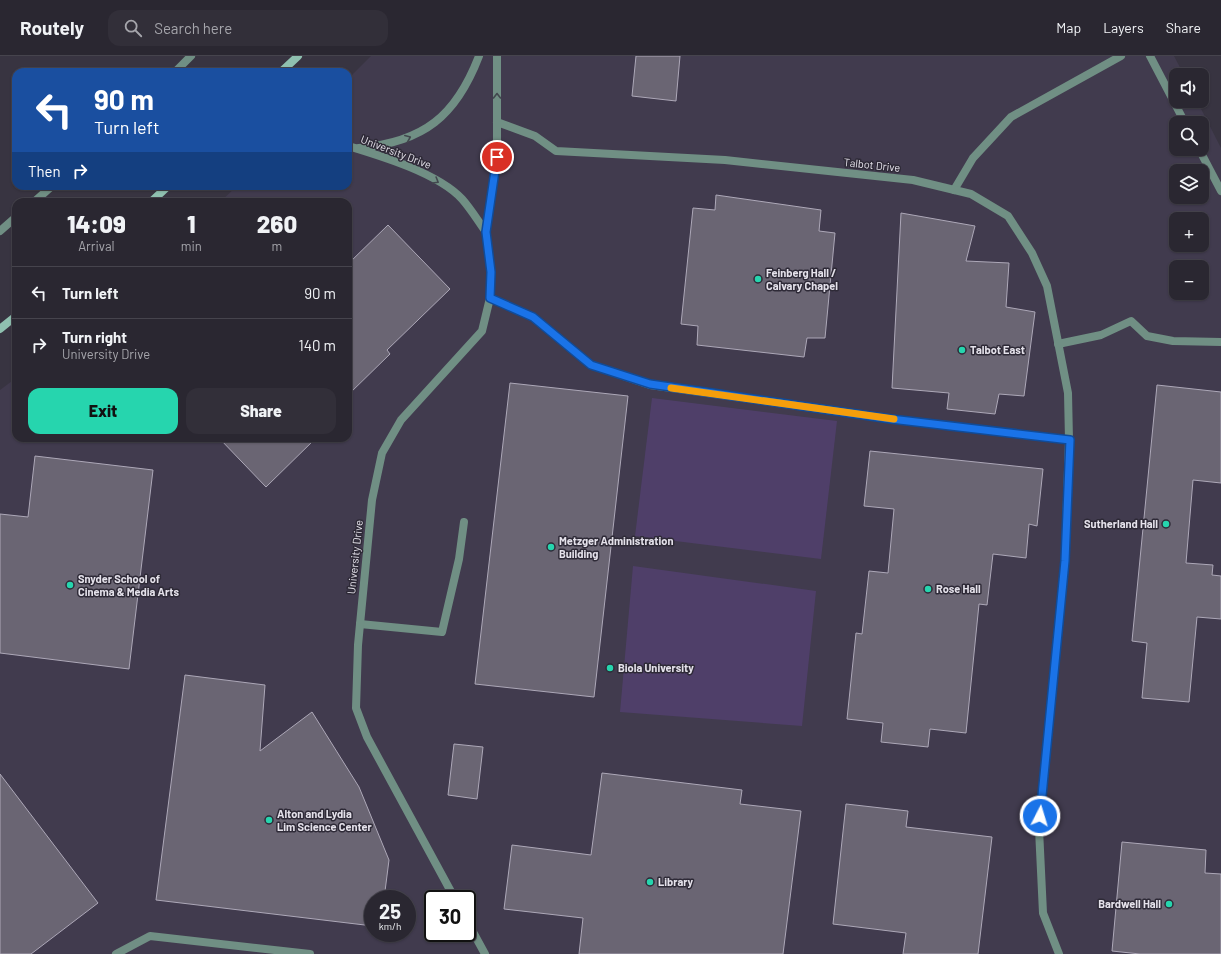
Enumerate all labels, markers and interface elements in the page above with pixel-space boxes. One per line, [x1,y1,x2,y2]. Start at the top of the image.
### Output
search box [108,10,388,46]
text: Routely [20,16,84,39]
icon: search [122,17,144,39]
text: Search here [154,19,232,37]
text: Map [1056,19,1081,36]
text: Layers [1103,19,1144,36]
text: Share [1166,19,1201,36]
map controls [1169,68,1209,300]
button: sound [1169,68,1209,108]
text: 90 m [94,82,154,116]
icon: left [28,84,80,136]
one-way arrow [493,93,501,99]
text: Turn left [94,116,160,138]
button: search [1169,116,1209,156]
street label: University Drive [359,132,433,171]
one-way arrow [404,134,411,142]
pin [480,140,514,174]
icon: arrive [486,146,508,168]
street label: Talbot Drive [843,155,901,174]
icon: right [69,160,91,182]
text: Then [28,162,61,180]
button: layers [1169,164,1209,204]
one-way arrow [432,176,439,183]
text: 14:09 [67,209,126,238]
text: 1 [187,209,196,238]
text: 260 [257,209,297,238]
button: + [1169,212,1209,252]
text: Arrival [78,238,115,254]
text: min [181,238,202,254]
text: m [272,238,282,254]
button: − [1169,260,1209,300]
place label: Feinberg Hall / Calvary Chapel [766,266,838,292]
marker: Feinberg Hall / Calvary Chapel [753,274,763,284]
icon: left [28,282,50,304]
text: Turn left [62,284,118,302]
text: 90 m [304,284,336,302]
text: Turn right [62,328,127,346]
icon: right [28,334,50,356]
text: 140 m [299,336,336,354]
place label: Talbot East [970,343,1025,356]
marker: Talbot East [957,345,967,355]
text: University Drive [62,346,150,362]
button: Exit [28,388,178,434]
button: Share [186,388,336,434]
place label: Sutherland Hall [1084,517,1158,530]
street label: University Drive [344,519,365,595]
marker: Sutherland Hall [1161,519,1171,529]
place label: Metzger Administration Building [559,534,673,560]
marker: Metzger Administration Building [546,542,556,552]
place label: Snyder School of Cinema & Media Arts [78,572,179,598]
marker: Snyder School of Cinema & Media Arts [65,580,75,590]
place label: Rose Hall [936,582,981,595]
marker: Rose Hall [923,584,933,594]
place label: Biola University [618,661,694,674]
marker: Biola University [605,663,615,673]
position arrow [1019,795,1061,837]
place label: Alton and Lydia Lim Science Center [277,807,373,833]
marker: Alton and Lydia Lim Science Center [264,815,274,825]
place label: Library [658,875,694,888]
marker: Library [645,877,655,887]
speed limit sign: 30 [424,890,476,942]
place label: Bardwell Hall [1098,897,1161,910]
text: 25 [379,899,401,923]
marker: Bardwell Hall [1164,899,1174,909]
text: km/h [379,920,401,932]

